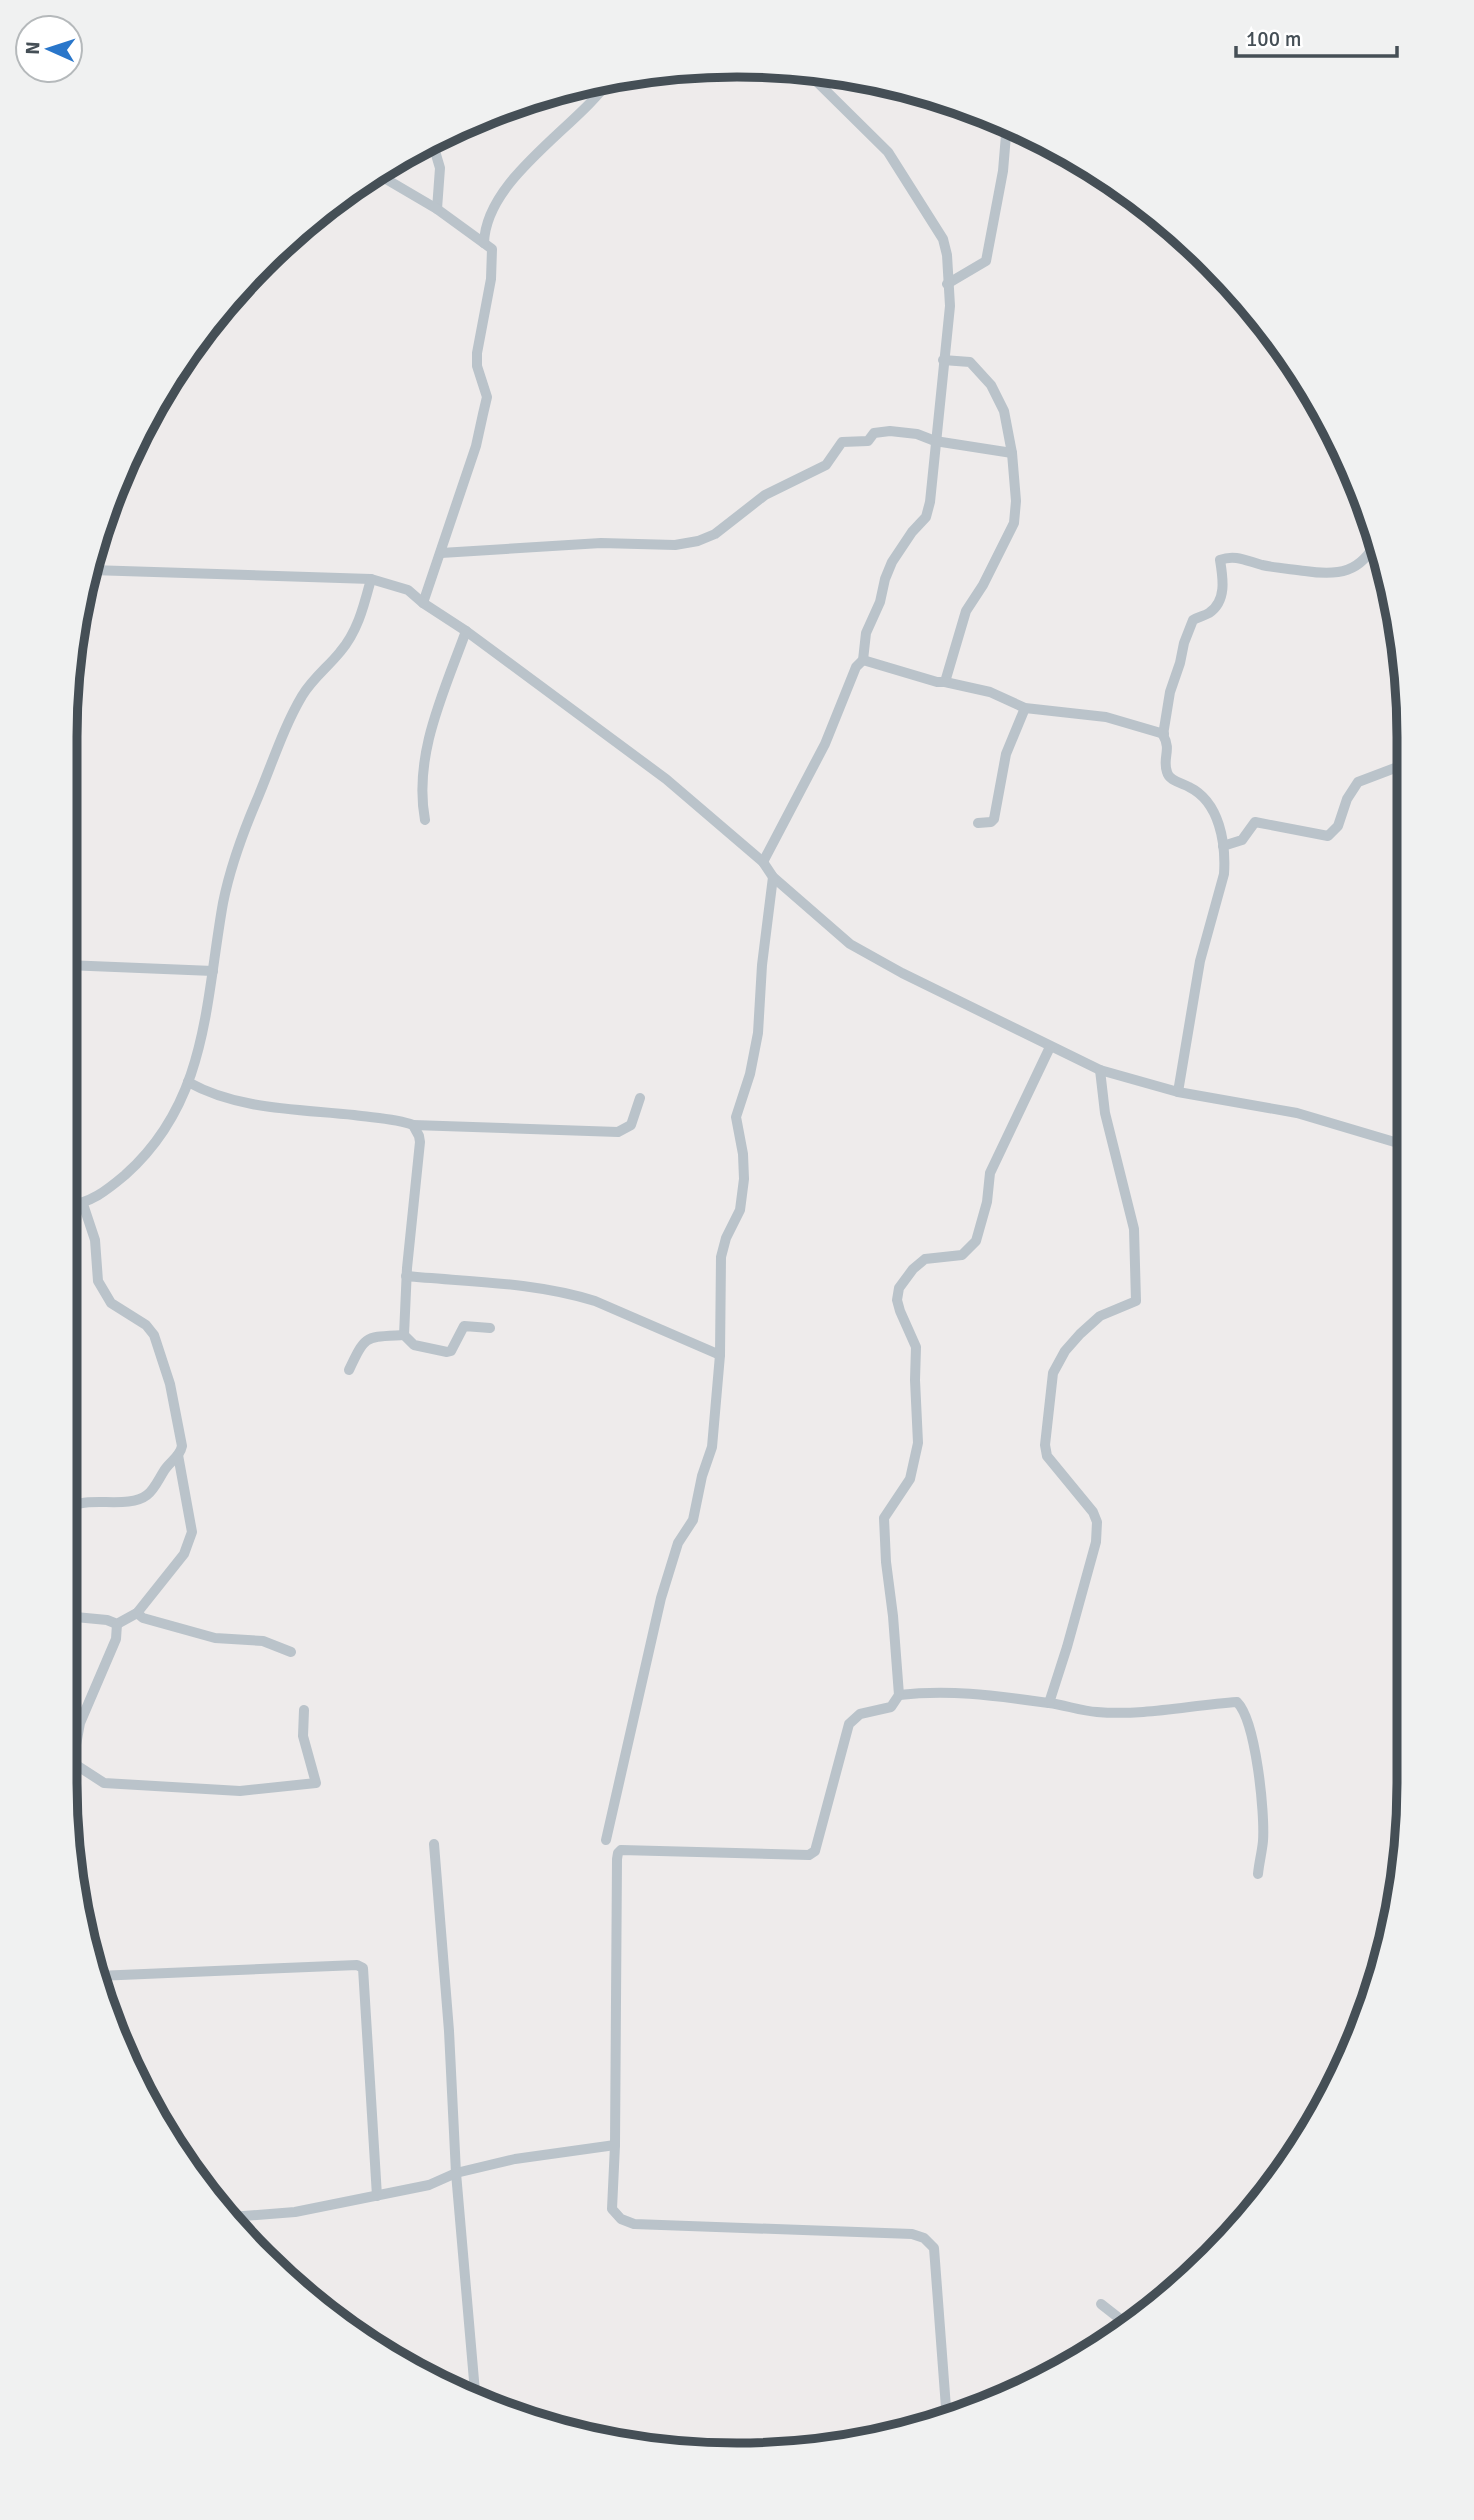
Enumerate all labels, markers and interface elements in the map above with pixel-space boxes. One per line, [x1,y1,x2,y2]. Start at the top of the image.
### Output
north arrow [14,14,84,84]
scale bar [1236,14,1397,58]
text: 100 m [1246,26,1301,52]
text: N [21,41,45,55]

